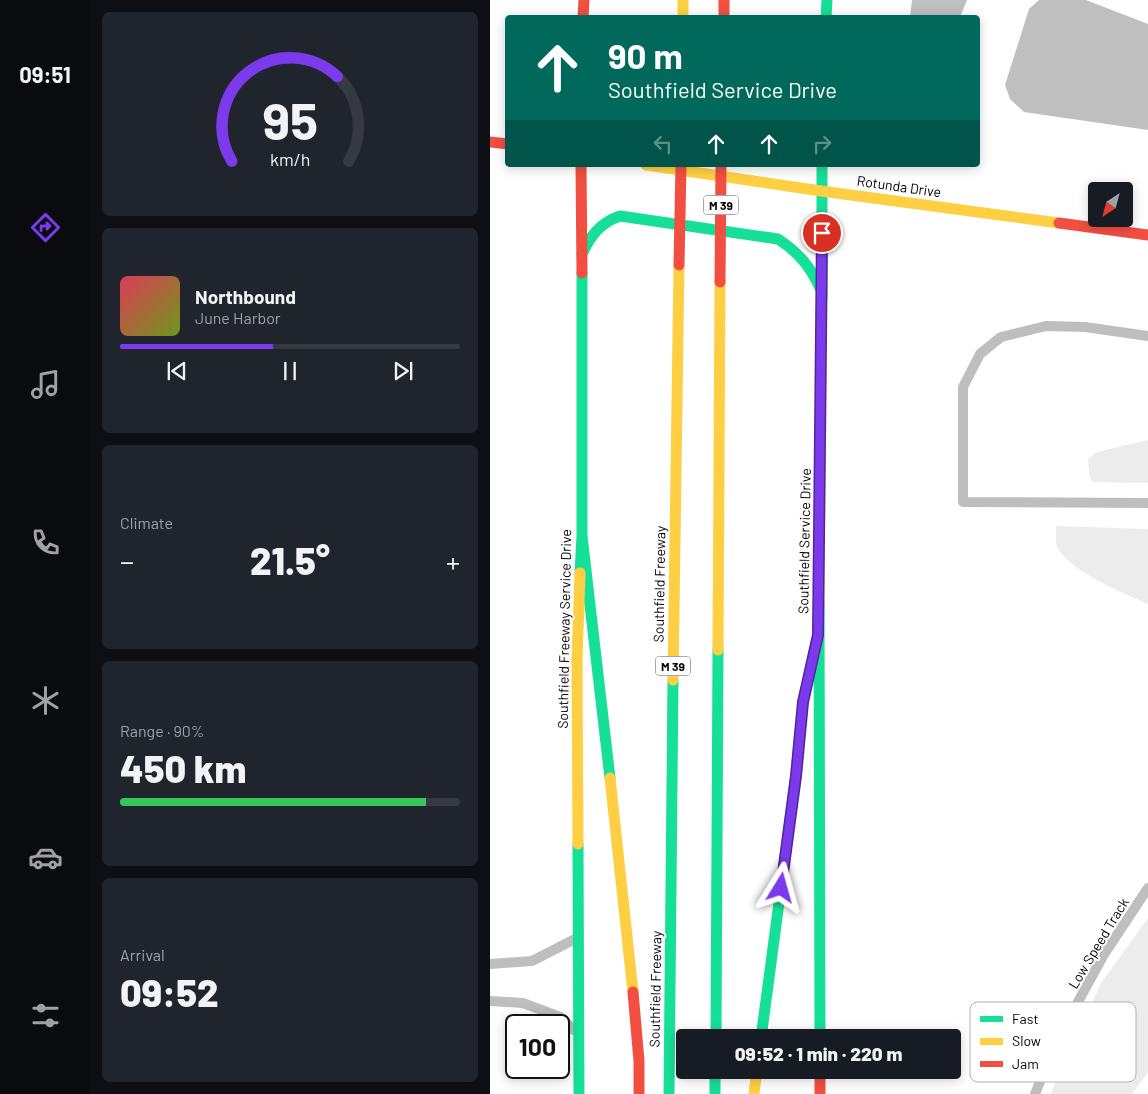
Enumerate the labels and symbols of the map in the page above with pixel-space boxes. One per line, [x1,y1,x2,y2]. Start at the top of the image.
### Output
street label: Rotunda Drive [856,172,942,200]
north arrow [1088,182,1132,228]
road number: M 39 [704,196,738,214]
pin [801,212,843,254]
street label: Southfield Service Drive [794,468,814,614]
street label: Southfield Freeway [649,525,669,642]
street label: Southfield Freeway Service Drive [554,529,574,729]
road number: M 39 [656,656,690,676]
position arrow [754,861,806,913]
street label: Low Speed Track [1064,894,1132,992]
street label: Southfield Freeway [645,930,665,1047]
legend [970,1002,1136,1082]
text: Fast [1012,1010,1038,1027]
speed limit sign: 100 [505,1014,570,1079]
text: Slow [1012,1032,1041,1049]
text: Jam [1012,1055,1039,1072]

